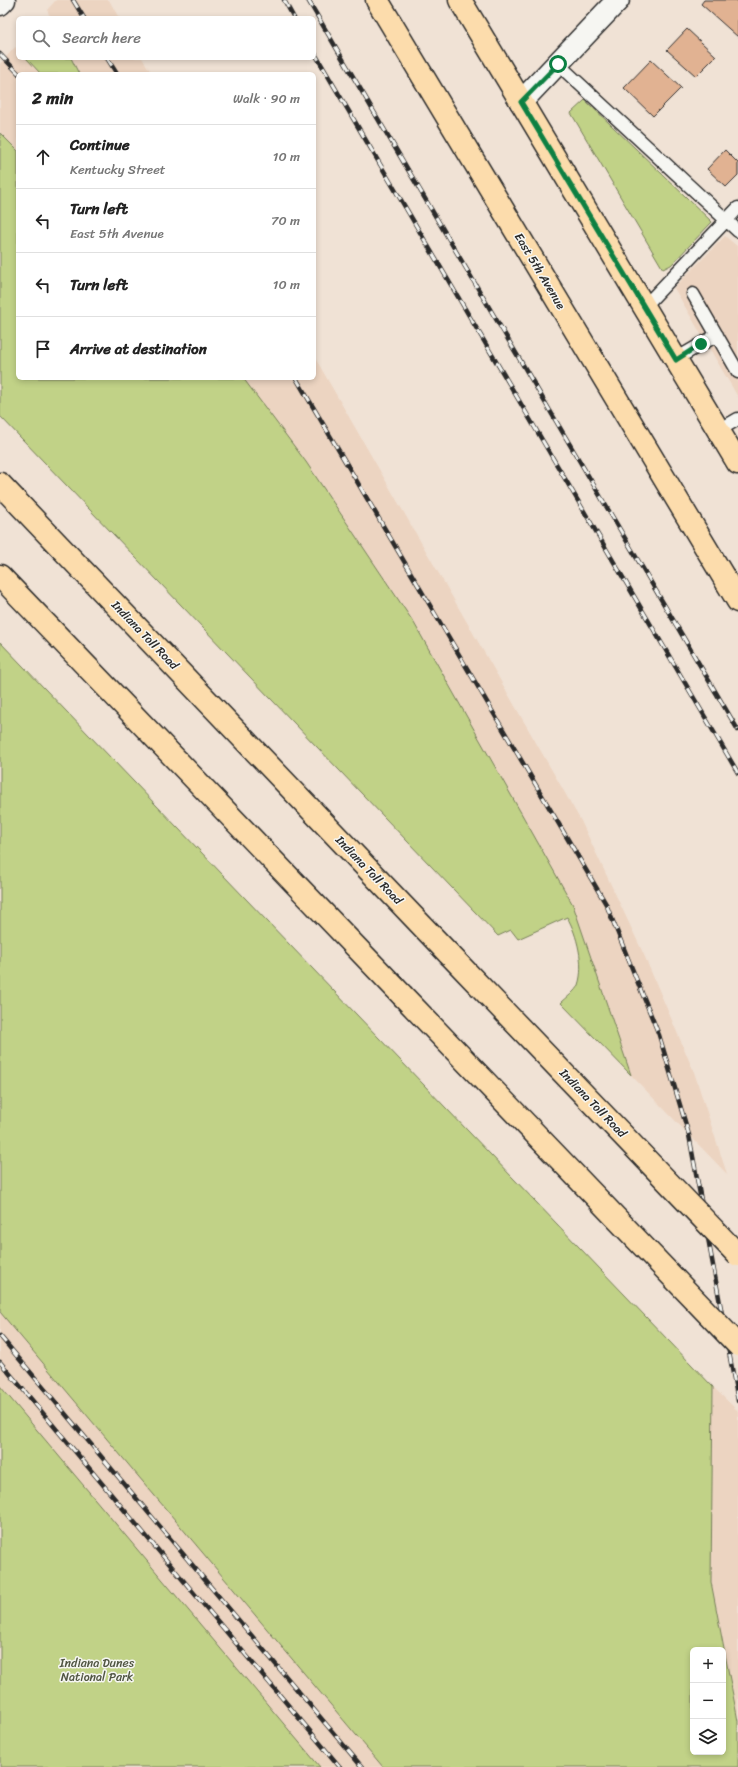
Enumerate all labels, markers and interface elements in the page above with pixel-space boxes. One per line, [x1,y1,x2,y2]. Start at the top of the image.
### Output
search box [16,16,316,60]
text: Search here [62,25,141,51]
icon: search [30,27,52,49]
route start [549,55,567,73]
text: 2 min [32,83,73,113]
text: Walk · 90 m [233,87,300,110]
text: Continue [70,132,130,158]
text: 10 m [273,145,300,168]
icon: ahead [32,146,54,168]
text: Kentucky Street [70,158,166,181]
text: Turn left [70,196,128,222]
text: 70 m [271,209,300,232]
icon: left [32,210,54,232]
text: East 5th Avenue [70,222,164,245]
street label: East 5th Avenue [508,228,572,314]
text: Turn left [70,272,128,298]
text: 10 m [273,273,300,296]
icon: left [32,274,54,296]
route end [692,335,710,353]
text: Arrive at destination [70,336,207,362]
icon: arrive [32,338,54,360]
street label: Indiana Toll Road [105,594,185,675]
street label: Indiana Toll Road [329,829,409,910]
street label: Indiana Toll Road [553,1062,633,1143]
map controls [690,1647,726,1755]
button: + [690,1647,726,1683]
park label: Indiana Dunes National Park [59,1652,135,1688]
button: − [690,1683,726,1719]
button: layers [690,1719,726,1755]

